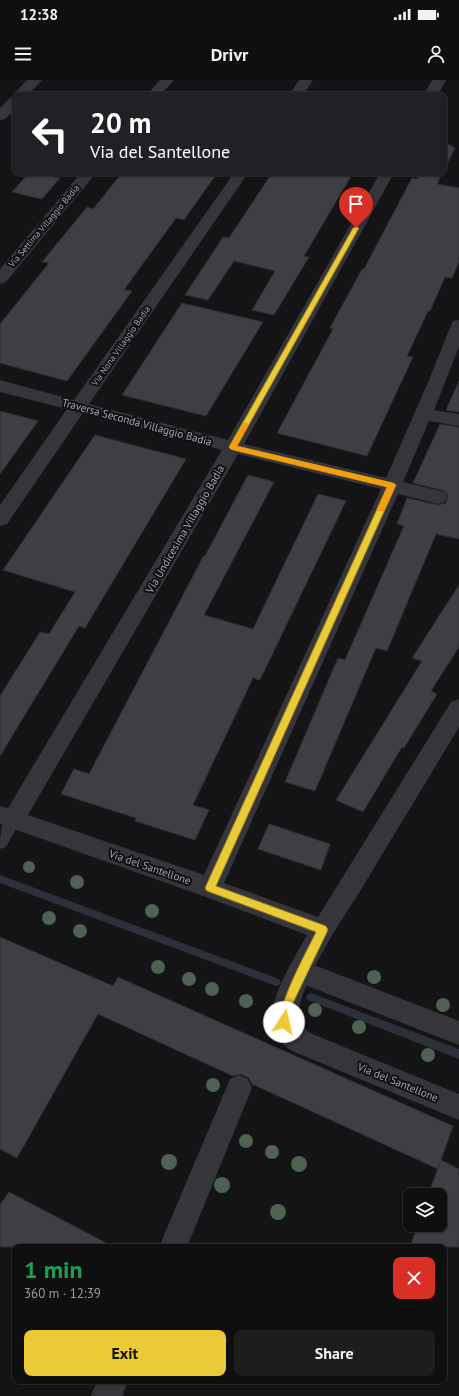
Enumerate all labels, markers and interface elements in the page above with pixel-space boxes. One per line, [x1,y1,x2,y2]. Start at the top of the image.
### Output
text: 12:38 [20,5,58,24]
icon: menu [12,43,34,65]
text: Drivr [211,43,248,66]
icon: person [425,43,447,65]
text: 20 m [90,104,151,141]
icon: left [24,108,76,160]
text: Via del Santellone [90,140,230,163]
street label: Via Settima Villaggio Badia [5,182,81,270]
pin [339,187,373,228]
icon: arrive [345,193,367,215]
street label: Via Nona Villaggio Badia [88,304,152,389]
street label: Traversa Seconda Villaggio Badia [61,395,213,449]
street label: Via Undicesima Villaggio Badia [142,463,227,596]
street label: Via del Santellone [106,846,193,888]
position arrow [263,1001,305,1043]
street label: Via del Santellone [355,1059,441,1105]
map controls [403,1188,447,1232]
button: layers [403,1188,447,1232]
text: 1 min [24,1254,83,1285]
button: close [393,1257,435,1299]
text: 360 m · 12:39 [24,1285,101,1302]
button: Exit [24,1330,226,1376]
button: Share [234,1330,435,1376]

